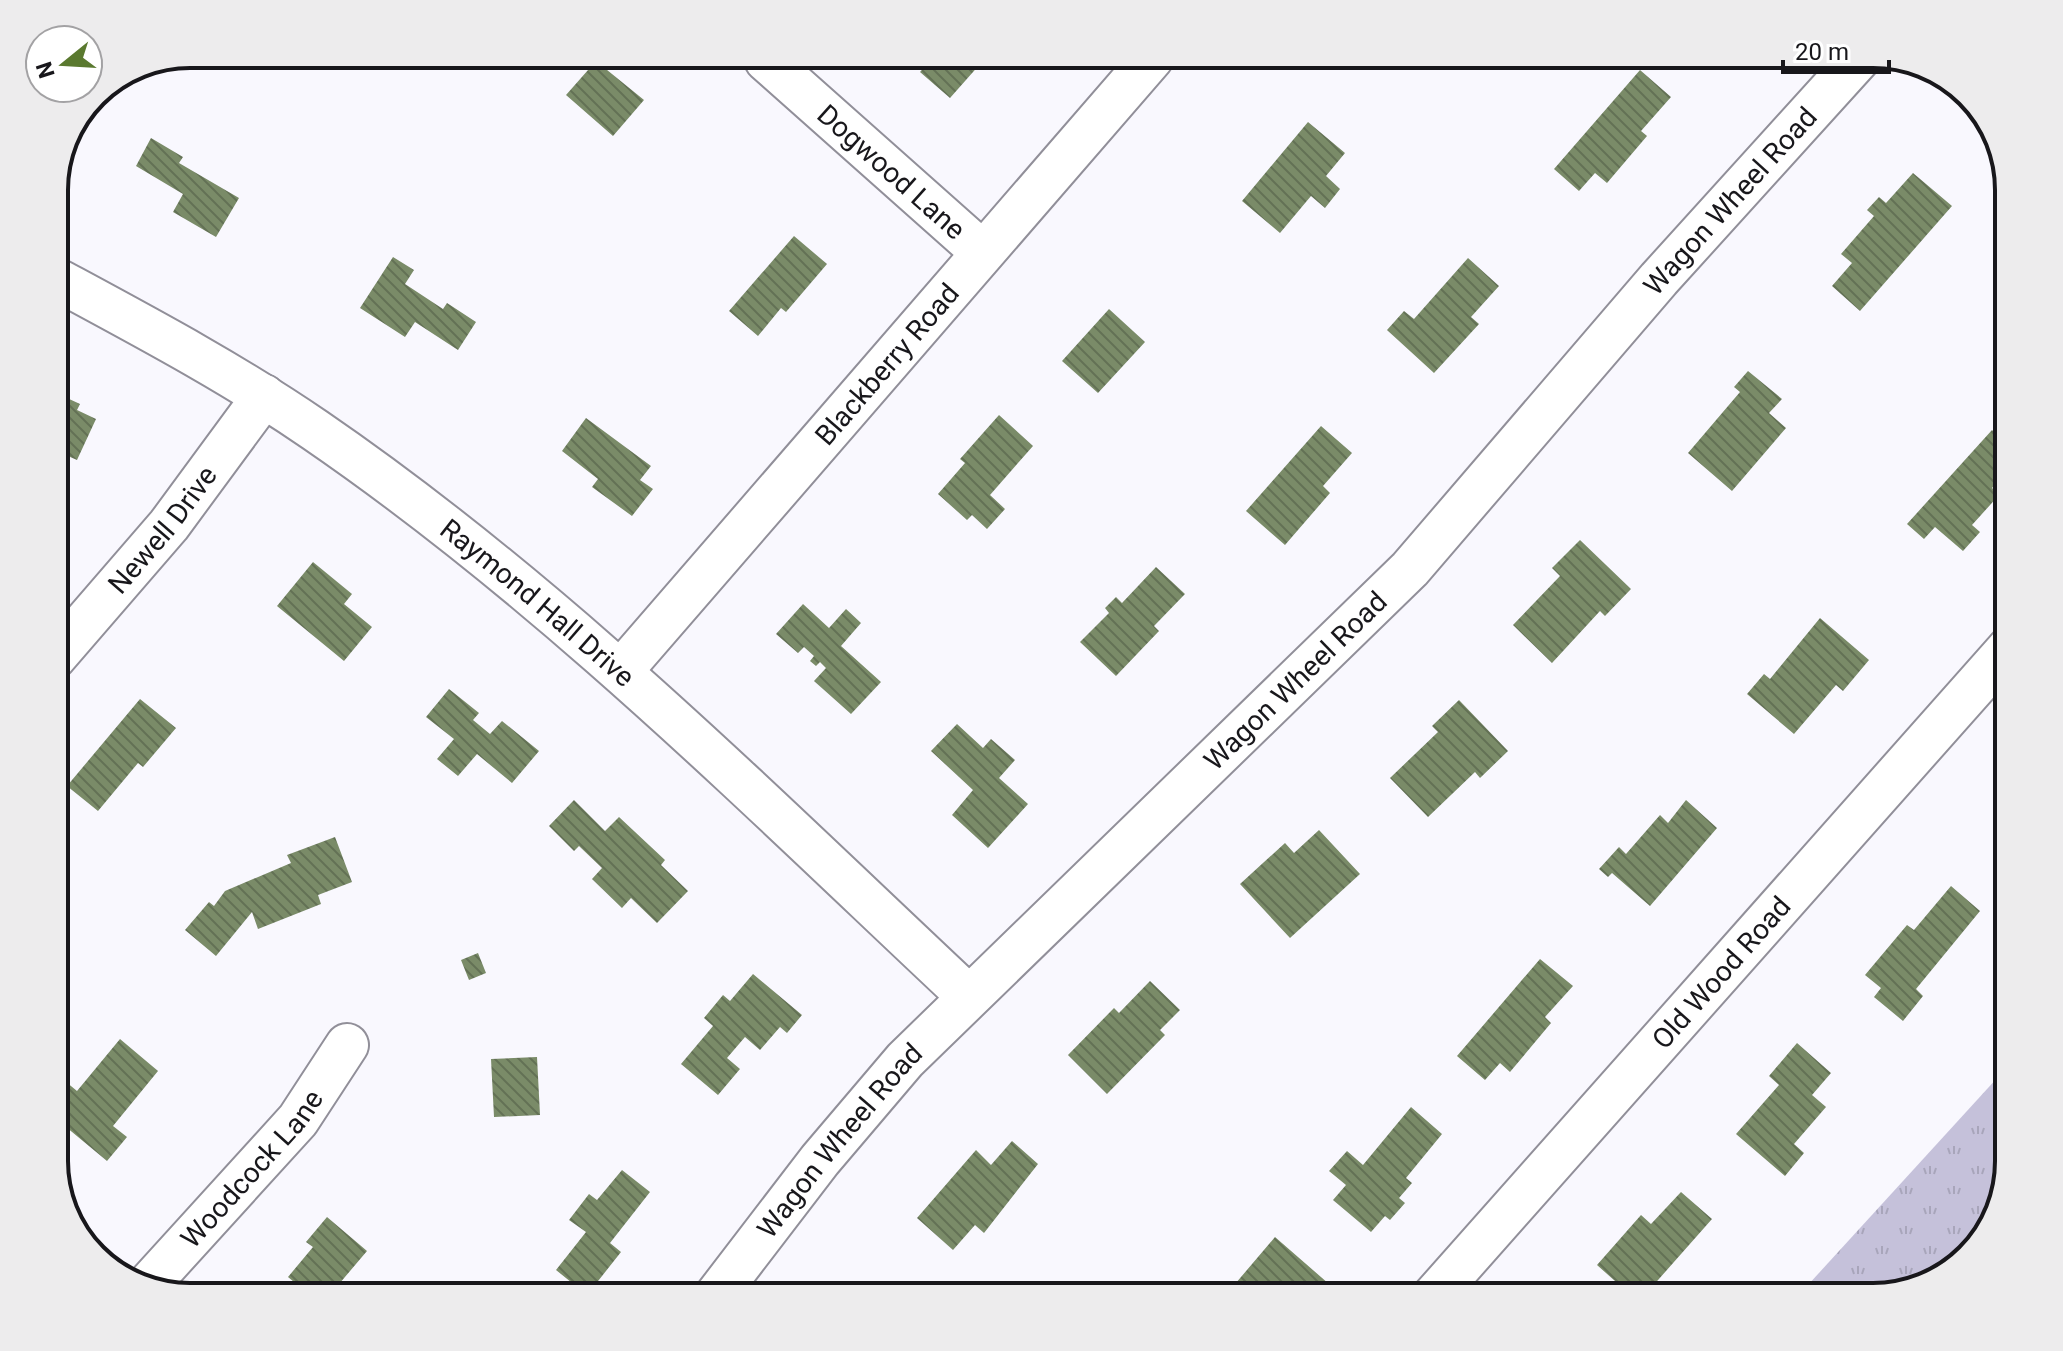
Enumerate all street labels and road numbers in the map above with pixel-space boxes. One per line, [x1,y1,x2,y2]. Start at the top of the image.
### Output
street label: Dogwood Lane [811,97,972,246]
street label: Wagon Wheel Road [1637,100,1823,301]
street label: Blackberry Road [808,277,966,452]
street label: Newell Drive [101,459,223,600]
street label: Raymond Hall Drive [434,512,641,693]
street label: Wagon Wheel Road [1197,585,1393,777]
street label: Old Wood Road [1645,890,1797,1055]
street label: Wagon Wheel Road [750,1036,929,1244]
street label: Woodcock Lane [174,1084,330,1254]

